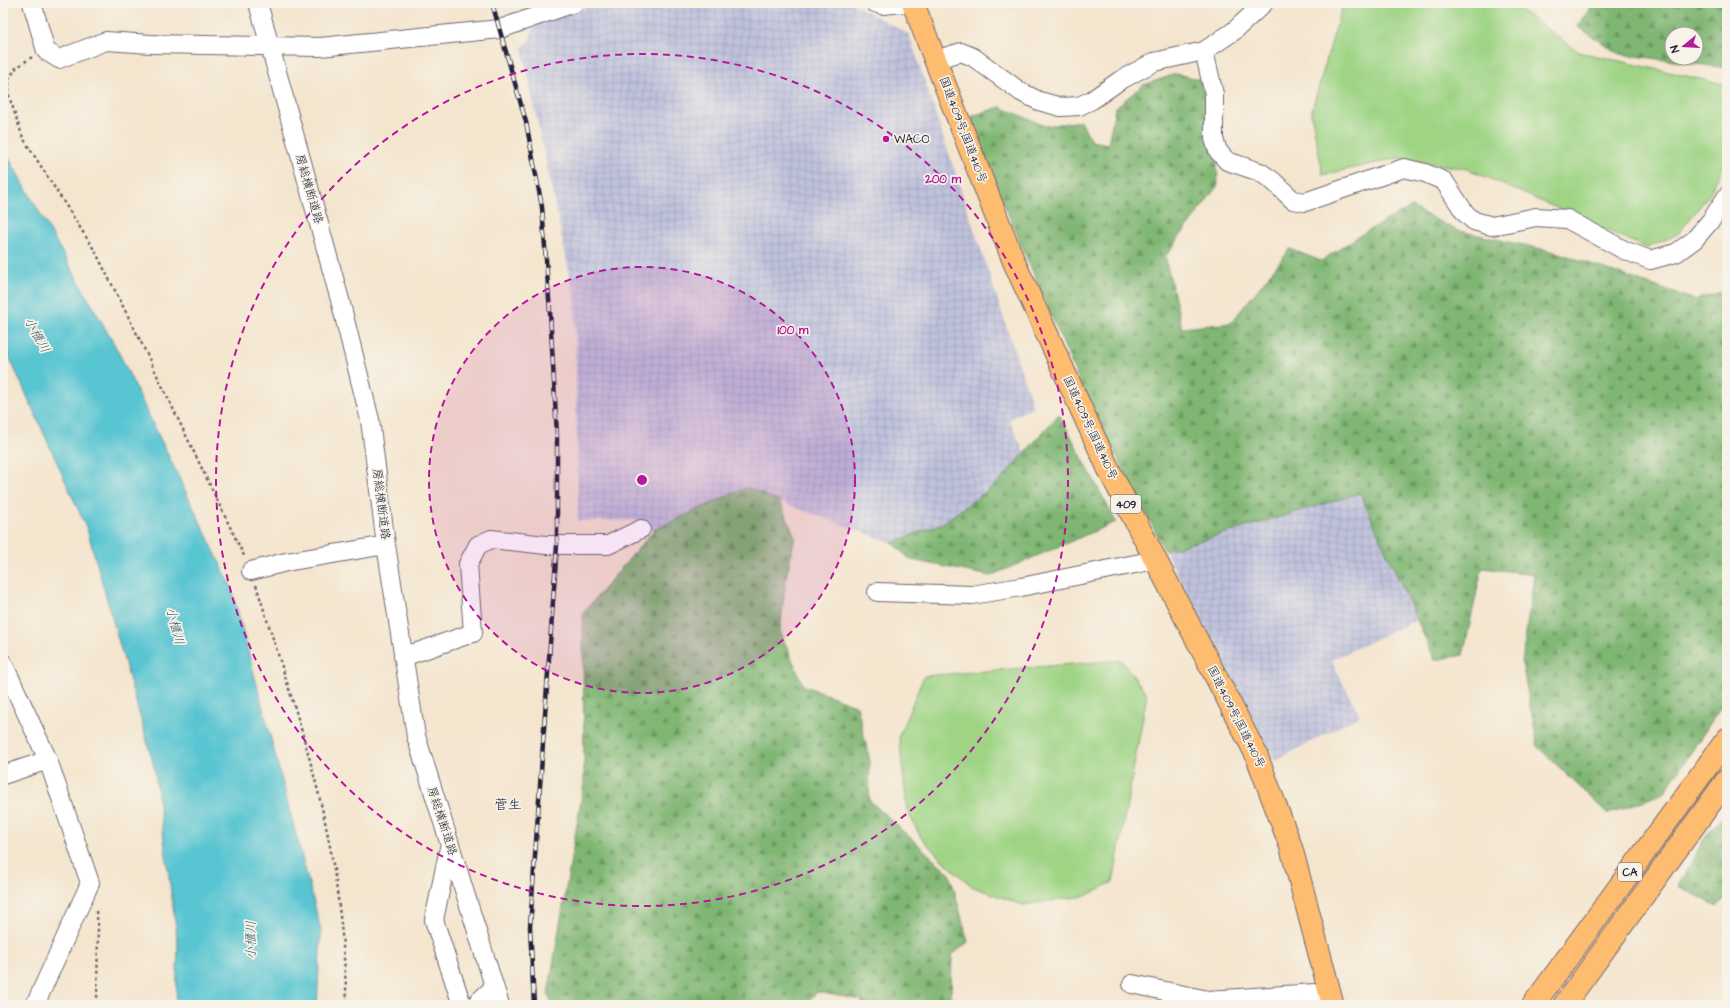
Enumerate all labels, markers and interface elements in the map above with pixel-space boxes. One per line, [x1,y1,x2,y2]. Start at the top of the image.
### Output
north arrow [1664,26,1704,66]
text: N [1667,43,1683,55]
street label: 国道409号;国道410号 [935,74,991,186]
place label: WACO [894,131,930,148]
marker: WACO [881,134,891,144]
street label: 房総横断道路 [291,152,327,226]
text: 200 m [924,171,962,188]
water label: 小櫃川 [20,314,54,356]
text: 100 m [778,322,809,339]
street label: 国道409号;国道410号 [1058,373,1122,483]
street label: 房総横断道路 [368,467,394,541]
centre of rings [635,473,649,487]
road number: 409 [1111,495,1141,513]
water label: 小櫃川 [161,605,189,647]
street label: 国道409号;国道410号 [1203,663,1269,771]
street label: 房総横断道路 [423,784,461,858]
district label: 菅生 [494,795,522,815]
road number: CA [1618,863,1642,881]
water label: 小櫃川 [242,920,260,960]

